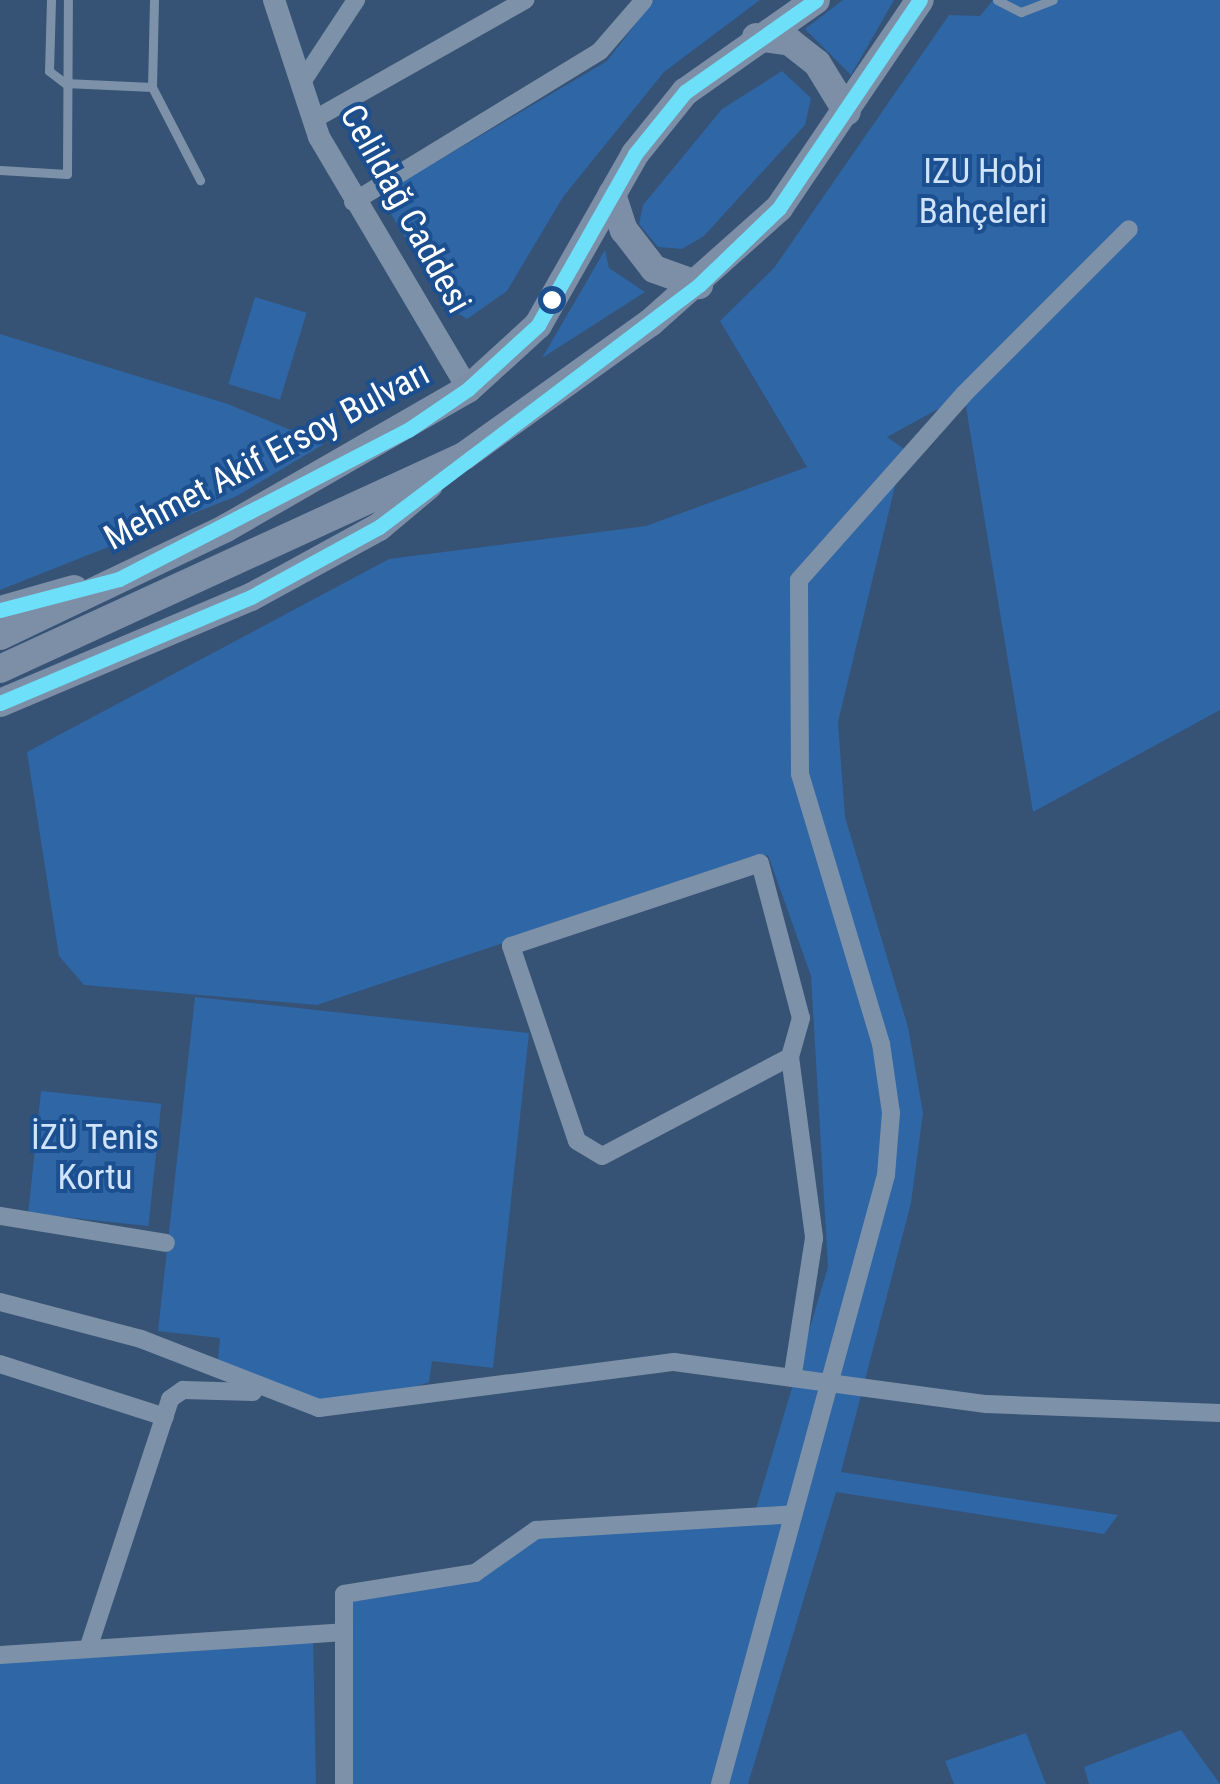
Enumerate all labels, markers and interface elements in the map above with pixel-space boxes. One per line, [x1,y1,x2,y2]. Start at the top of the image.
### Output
street label: Celildağ Caddesi [331,98,479,320]
park label: IZU Hobi Bahçeleri [919,151,1047,233]
unlabelled marker [542,290,562,310]
street label: Mehmet Akif Ersoy Bulvarı [97,352,437,560]
park label: İZÜ Tenis Kortu [31,1117,159,1199]

